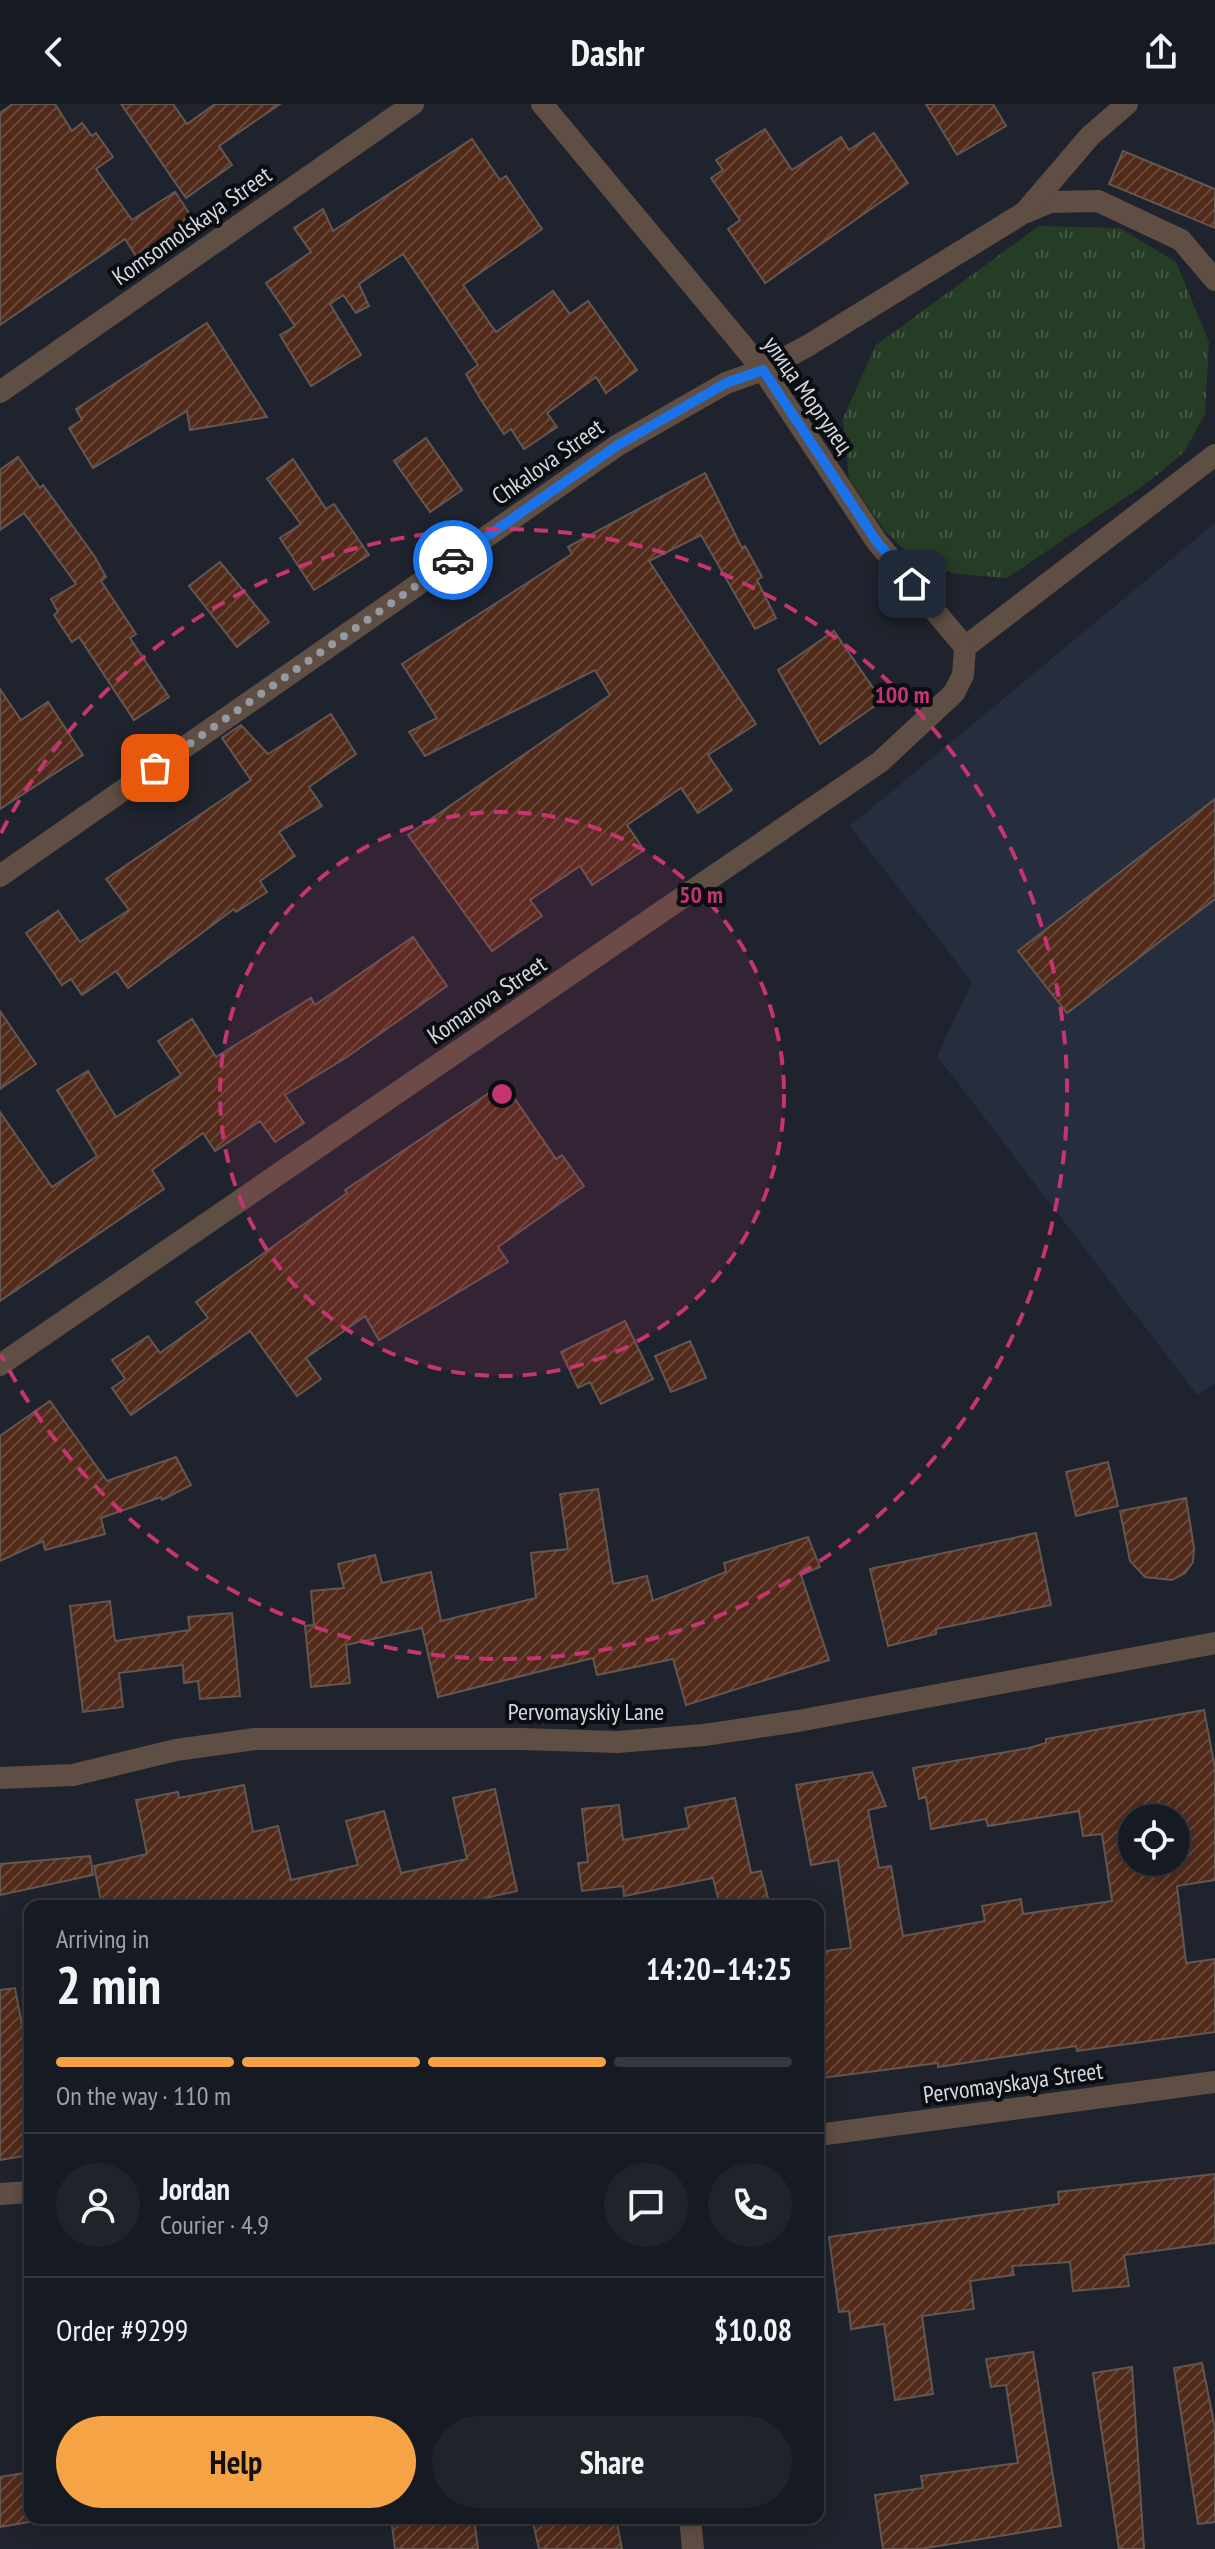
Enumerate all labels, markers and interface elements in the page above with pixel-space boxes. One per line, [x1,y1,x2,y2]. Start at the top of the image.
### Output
text: Dashr [571,29,644,76]
icon: back [32,30,76,74]
icon: share [1139,30,1183,74]
street label: Komsomolskaya Street [106,159,278,292]
street label: улица Моргулец [757,330,860,460]
street label: Chkalova Street [486,411,610,512]
courier [413,520,493,600]
icon: car [431,538,475,582]
pin [878,550,946,618]
icon: home [890,562,934,606]
text: 100 m [874,679,930,710]
pin [121,734,189,802]
icon: bag [133,746,177,790]
text: 50 m [679,879,723,910]
street label: Komarova Street [421,948,552,1051]
centre of rings [488,1080,516,1108]
street label: Pervomayskiy Lane [508,1696,664,1727]
map controls [1118,1804,1190,1876]
button: locate [1118,1804,1190,1876]
text: Arriving in [56,1922,149,1955]
text: 14:20–14:25 [646,1949,792,1988]
text: 2 min [56,1951,161,2018]
street label: Pervomayskaya Street [921,2055,1105,2110]
text: On the way · 110 m [56,2079,231,2112]
button: person [56,2163,140,2247]
button: chat [604,2163,688,2247]
button: phone [708,2163,792,2247]
text: Jordan [160,2169,230,2208]
text: Courier · 4.9 [160,2208,269,2241]
text: Order #9299 [56,2310,188,2349]
text: $10.08 [714,2310,792,2349]
button: Help [56,2416,416,2508]
button: Share [432,2416,792,2508]

